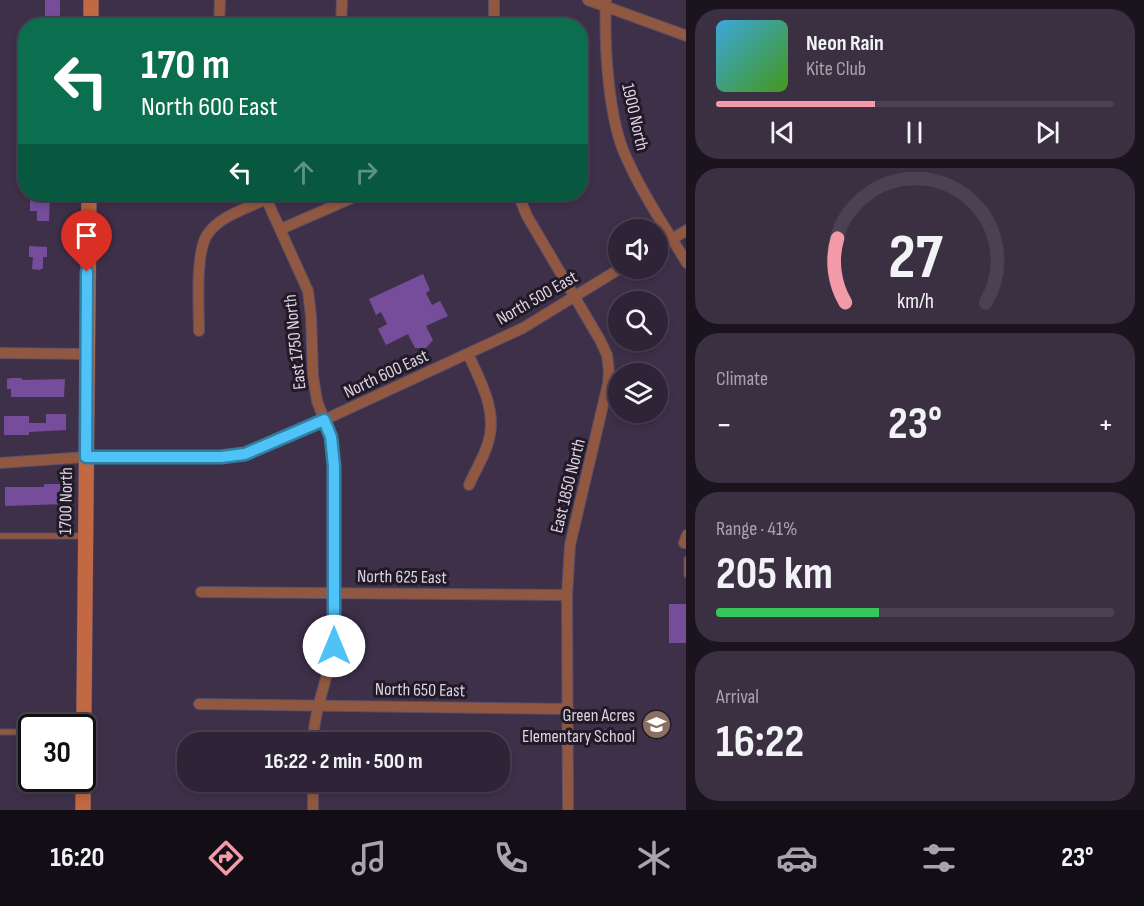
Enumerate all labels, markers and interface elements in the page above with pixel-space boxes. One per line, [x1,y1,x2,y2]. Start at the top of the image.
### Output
text: Neon Rain [806,30,884,57]
text: 170 m [141,40,230,91]
icon: left [42,42,120,120]
text: Kite Club [806,57,866,81]
street label: 1900 North [617,81,653,153]
text: North 600 East [141,91,277,123]
icon: previous [766,116,799,149]
icon: pause [898,116,931,149]
icon: next [1031,116,1064,149]
icon: left [224,156,257,189]
icon: ahead [287,156,320,189]
icon: right [350,156,383,189]
pin [61,210,112,272]
icon: arrive [70,219,103,252]
map controls [608,219,668,423]
button: sound [608,219,668,279]
text: 27 [888,221,943,296]
street label: North 500 East [493,266,582,330]
text: km/h [896,289,934,314]
button: search [608,291,668,351]
street label: East 1750 North [280,293,310,391]
street label: North 600 East [340,345,432,403]
button: layers [608,363,668,423]
text: Climate [716,367,768,391]
text: 23° [888,397,942,452]
text: − [716,405,732,445]
text: + [1098,405,1114,445]
street label: East 1850 North [546,437,590,535]
street label: 1700 North [55,467,77,535]
text: Range · 41% [716,517,797,541]
text: 205 km [716,547,833,602]
street label: North 625 East [357,566,448,588]
position arrow [302,614,366,678]
street label: North 650 East [375,679,466,701]
text: Arrival [716,685,759,709]
place label: Green Acres Elementary School [522,705,635,747]
school or university icon: Green Acres Elementary School [640,709,672,741]
speed limit sign: 30 [18,714,96,792]
text: 16:22 [716,715,804,770]
text: 16:22 · 2 min · 500 m [265,748,422,775]
icon: directions [205,837,247,879]
icon: music [348,837,390,879]
icon: phone [490,837,532,879]
icon: climate [633,837,675,879]
icon: car [776,837,818,879]
icon: filters [918,837,960,879]
text: 16:20 [50,842,104,874]
text: 23° [1061,842,1094,874]

